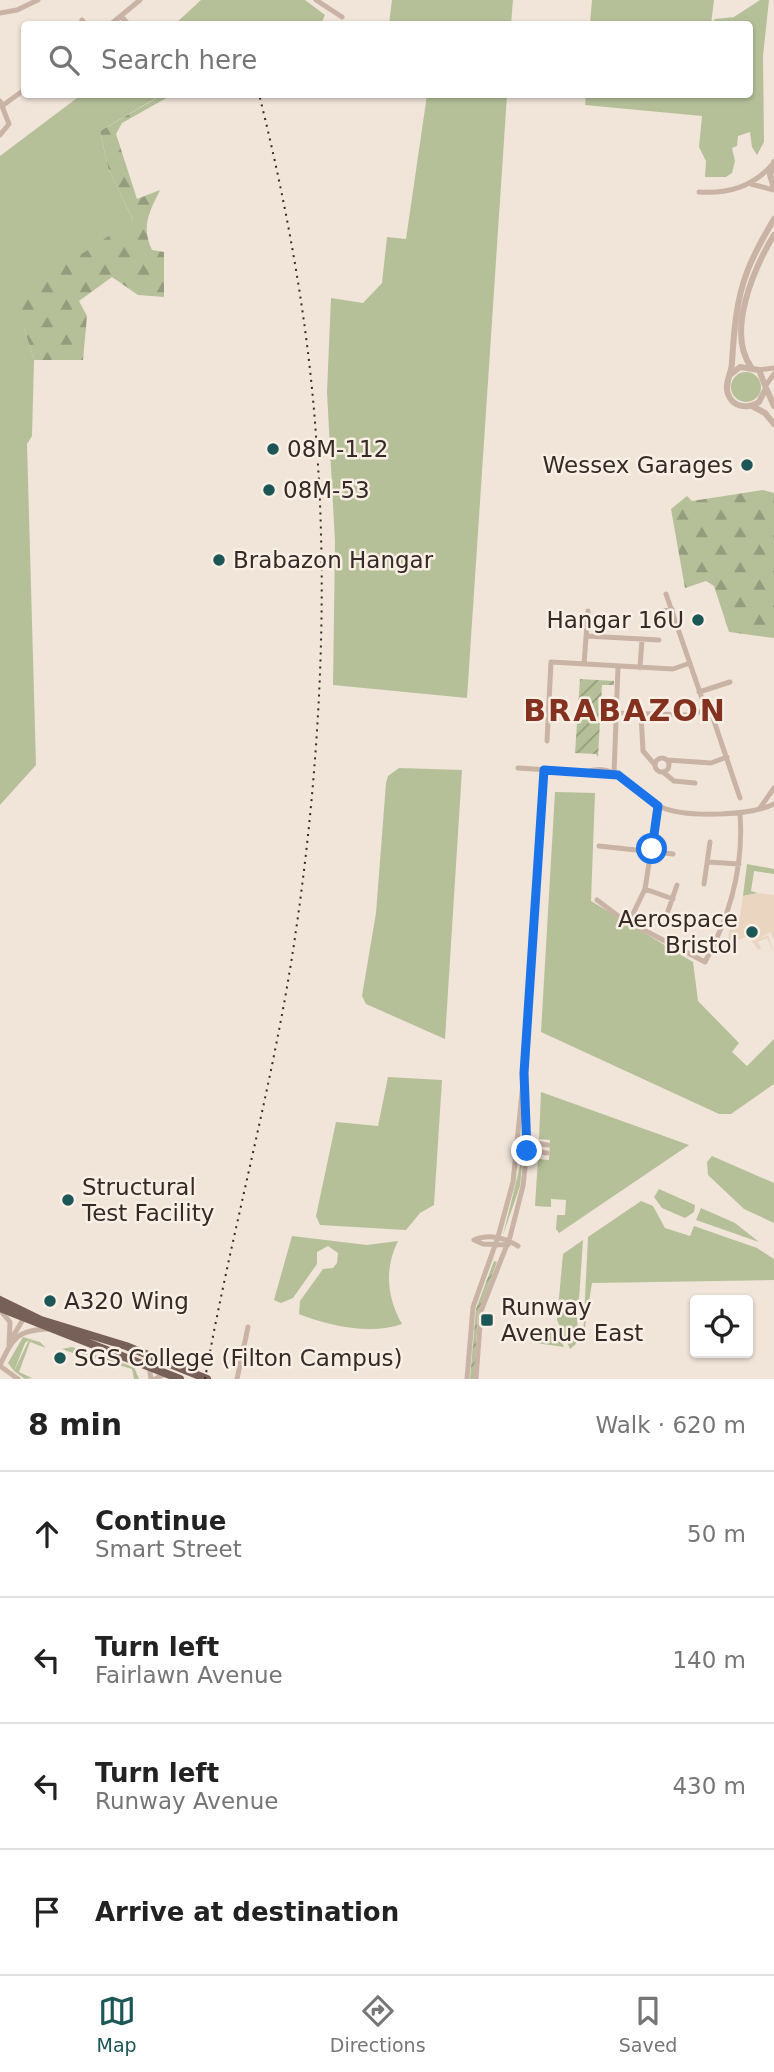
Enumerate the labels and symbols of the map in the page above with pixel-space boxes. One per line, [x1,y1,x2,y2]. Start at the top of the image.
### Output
place label: 08M-112 [287,436,388,462]
marker: 08M-112 [265,441,281,457]
place label: Wessex Garages [543,452,733,478]
marker: Wessex Garages [739,457,755,473]
place label: 08M-53 [283,477,370,503]
marker: 08M-53 [261,482,277,498]
place label: Brabazon Hangar [233,547,434,573]
marker: Brabazon Hangar [211,552,227,568]
place label: Hangar 16U [546,607,684,633]
marker: Hangar 16U [690,612,706,628]
district label: BRABAZON [523,693,727,728]
route start [636,833,667,864]
place label: Aerospace Bristol [618,906,738,958]
marker: Aerospace Bristol [744,924,760,940]
route end [511,1135,542,1166]
place label: Structural Test Facility [81,1174,214,1226]
marker: Structural Test Facility [60,1192,76,1208]
place label: A320 Wing [64,1288,189,1314]
marker: A320 Wing [42,1293,58,1309]
place label: Runway Avenue East [501,1294,643,1346]
marker: Runway Avenue East [479,1312,495,1328]
place label: SGS College (Filton Campus) [74,1345,402,1371]
marker: SGS College (Filton Campus) [52,1350,68,1366]

